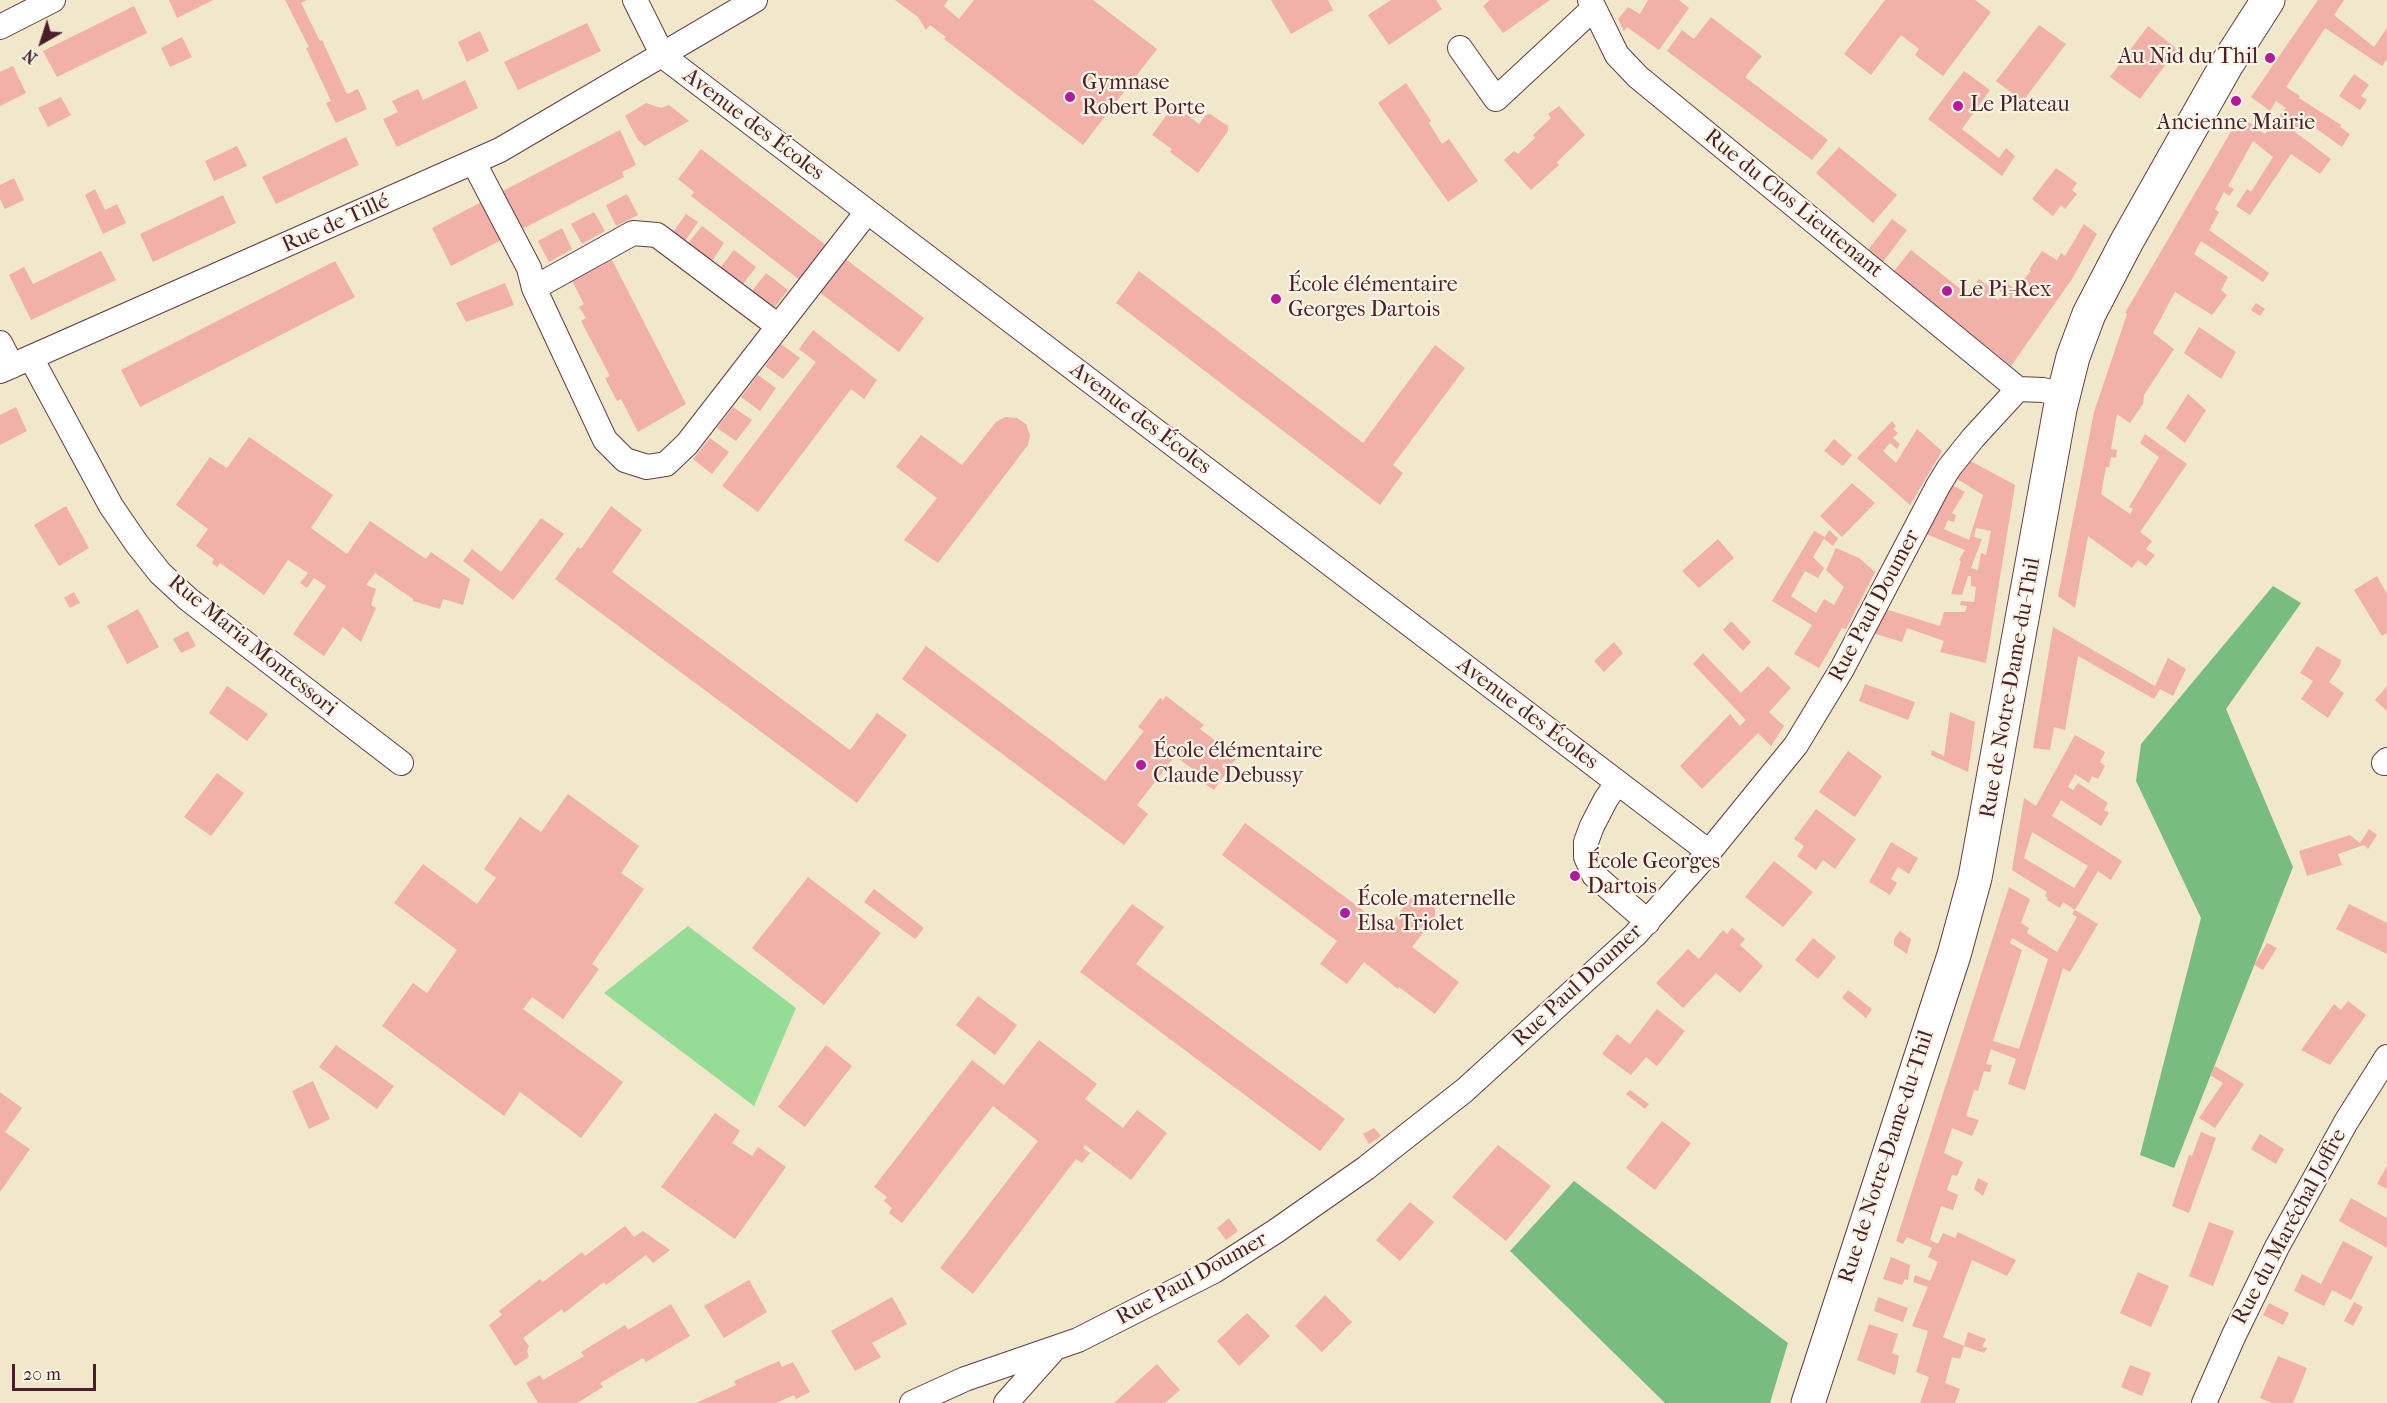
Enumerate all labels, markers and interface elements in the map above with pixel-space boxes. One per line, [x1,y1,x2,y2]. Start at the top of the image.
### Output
north arrow [12,12,72,72]
text: N [20,45,41,68]
place label: Au Nid du Thil [2118,45,2258,71]
marker: Au Nid du Thil [2263,51,2277,65]
street label: Avenue des Écoles [677,63,829,187]
place label: Gymnase Robert Porte [1082,71,1205,122]
marker: Gymnase Robert Porte [1063,90,1077,104]
place label: Le Plateau [1970,93,2070,119]
marker: Ancienne Mairie [2229,94,2243,108]
marker: Le Plateau [1951,99,1965,113]
place label: Ancienne Mairie [2157,111,2315,137]
street label: Rue du Clos Lieutenant [1698,124,1888,284]
street label: Rue de Tillé [278,189,394,259]
place label: École élémentaire Georges Dartois [1288,273,1458,324]
place label: Le Pi-Rex [1959,278,2051,304]
marker: Le Pi-Rex [1940,284,1954,298]
marker: École élémentaire Georges Dartois [1269,292,1283,306]
street label: Avenue des Écoles [1064,357,1216,481]
street label: Rue Paul Doumer [1824,525,1926,687]
street label: Rue de Notre-Dame-du-Thil [1975,556,2047,820]
street label: Rue Maria Montessori [162,570,342,722]
street label: Avenue des Écoles [1451,652,1603,776]
place label: École élémentaire Claude Debussy [1153,739,1323,790]
marker: École élémentaire Claude Debussy [1134,758,1148,772]
place label: École Georges Dartois [1587,850,1720,902]
marker: École Georges Dartois [1568,869,1582,883]
place label: École maternelle Elsa Triolet [1357,887,1516,938]
marker: École maternelle Elsa Triolet [1338,906,1352,920]
street label: Rue Paul Doumer [1507,919,1649,1053]
street label: Rue de Notre-Dame-du-Thil [1834,1027,1940,1287]
street label: Rue du Maréchal Joffre [2227,1125,2353,1329]
street label: Rue Paul Doumer [1112,1227,1272,1331]
scale bar [15,1352,99,1390]
text: 20 m [23,1364,61,1385]

